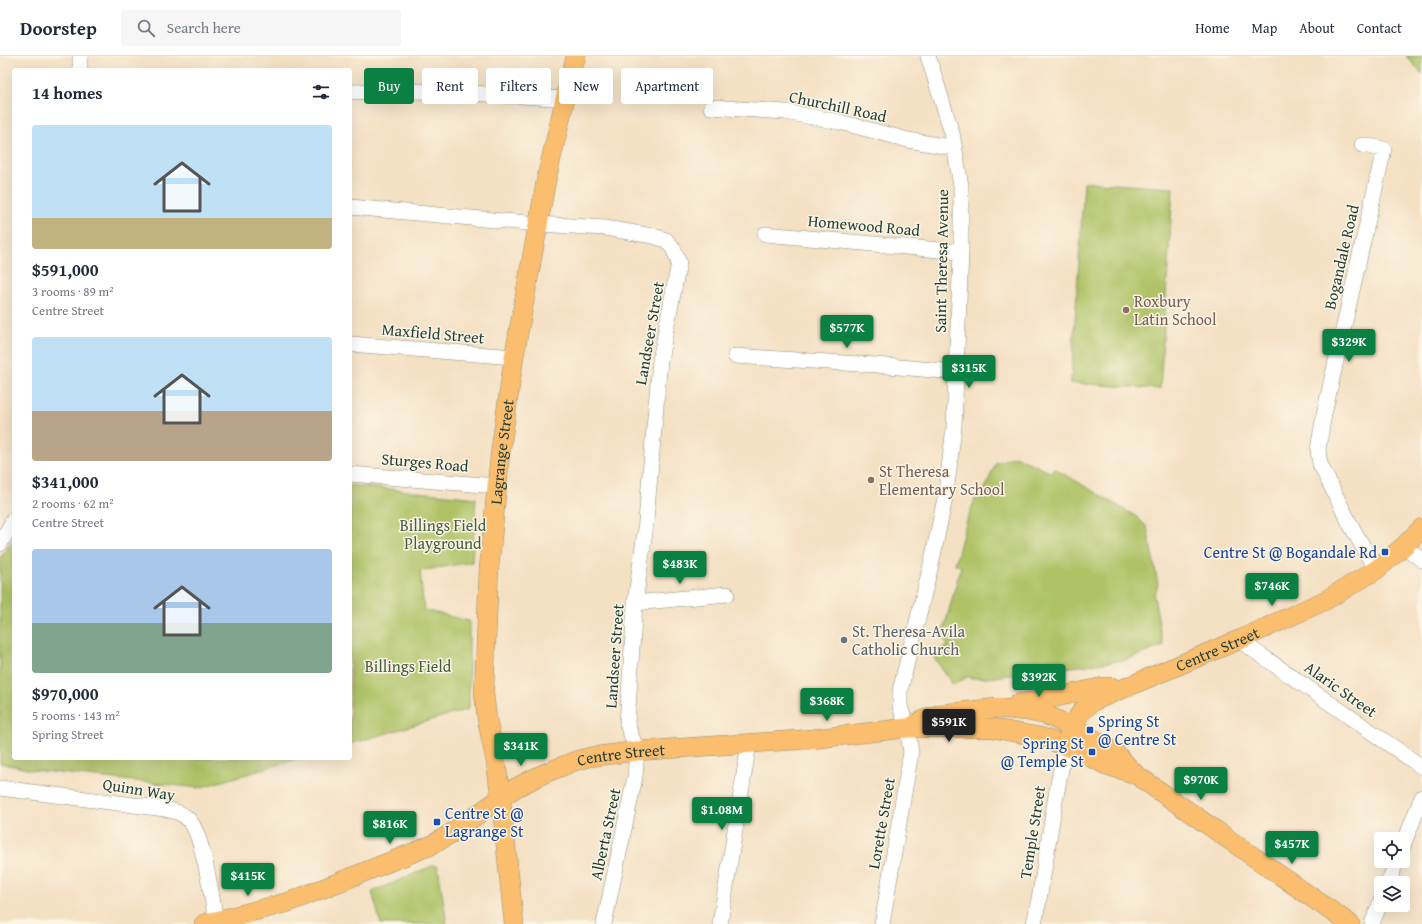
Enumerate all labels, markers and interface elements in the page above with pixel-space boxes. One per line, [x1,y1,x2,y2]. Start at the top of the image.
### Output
search box [121,10,401,46]
text: Doorstep [20,14,97,42]
icon: search [135,17,157,39]
text: Search here [167,17,241,38]
text: Home [1195,18,1230,38]
text: Map [1252,18,1277,38]
text: About [1299,18,1335,38]
text: Contact [1357,18,1402,38]
chip: Buy [364,68,414,104]
chip: Rent [422,68,478,104]
chip: Filters [486,68,551,104]
chip: New [559,68,613,104]
chip: Apartment [621,68,713,104]
text: 14 homes [32,80,103,105]
icon: filters [310,81,332,103]
street label: Churchill Road [787,84,889,128]
icon: home [146,151,218,223]
street label: Saint Theresa Avenue [928,189,954,333]
street label: Bogandale Road [1317,202,1365,312]
street label: Homewood Road [807,208,921,242]
text: $591,000 [32,257,98,282]
street label: Landseer Street [628,279,670,387]
text: 3 rooms · 89 m² [32,282,114,301]
place label: Roxbury Latin School [1134,289,1217,331]
text: Centre Street [32,301,104,320]
marker: Roxbury Latin School [1121,305,1131,315]
pin: $577K [819,315,875,349]
street label: Maxfield Street [381,317,486,349]
text: $577K [829,318,865,337]
pin: $329K [1321,329,1377,363]
text: $329K [1331,332,1367,351]
pin: $315K [941,355,997,389]
text: $315K [951,358,987,377]
icon: home [146,363,218,435]
street label: Lagrange Street [483,397,520,506]
street label: Sturges Road [380,446,470,478]
place label: St Theresa Elementary School [879,459,1005,501]
text: $341,000 [32,469,98,494]
marker: St Theresa Elementary School [866,475,876,485]
text: 2 rooms · 62 m² [32,494,114,513]
text: Centre Street [32,513,104,532]
park label: Billings Field Playground [400,513,487,555]
place label: Centre St @ Bogandale Rd [1204,540,1377,564]
marker: Centre St @ Bogandale Rd [1380,547,1390,557]
pin: $483K [652,551,708,585]
text: $483K [662,554,698,573]
pin: $746K [1244,573,1300,607]
icon: home [146,575,218,647]
text: $746K [1254,576,1290,595]
street label: Landseer Street [598,603,630,709]
place label: St. Theresa-Avila Catholic Church [852,619,965,661]
street label: Centre Street [1172,620,1263,677]
marker: St. Theresa-Avila Catholic Church [839,635,849,645]
park label: Billings Field [365,654,452,678]
street label: Alaric Street [1300,655,1383,723]
pin: $392K [1011,664,1067,698]
text: $392K [1021,667,1057,686]
text: $970,000 [32,681,98,706]
pin: $368K [799,688,855,722]
text: $368K [809,691,845,710]
text: 5 rooms · 143 m² [32,706,120,725]
pin: $591K [921,709,977,743]
place label: Spring St @ Centre St [1098,709,1177,751]
text: $591K [931,712,967,731]
text: Spring Street [32,725,104,744]
marker: Spring St @ Centre St [1085,725,1095,735]
place label: Spring St @ Temple St [1001,731,1084,773]
pin: $341K [493,733,549,767]
text: $341K [503,736,539,755]
street label: Centre Street [574,737,666,772]
marker: Spring St @ Temple St [1087,747,1097,757]
pin: $970K [1173,767,1229,801]
text: $970K [1183,770,1219,789]
street label: Quinn Way [101,771,177,807]
street label: Lorette Street [861,775,901,871]
street label: Temple Street [1013,784,1051,880]
street label: Alberta Street [584,785,627,882]
pin: $1.08M [689,797,755,831]
text: $1.08M [701,800,743,819]
place label: Centre St @ Lagrange St [445,801,524,843]
pin: $816K [362,811,418,845]
text: $816K [372,814,408,833]
marker: Centre St @ Lagrange St [432,817,442,827]
pin: $457K [1264,831,1320,865]
map controls [1374,832,1410,912]
button: locate [1374,832,1410,868]
text: $457K [1274,834,1310,853]
pin: $415K [220,863,276,897]
text: $415K [230,866,266,885]
button: layers [1374,876,1410,912]

